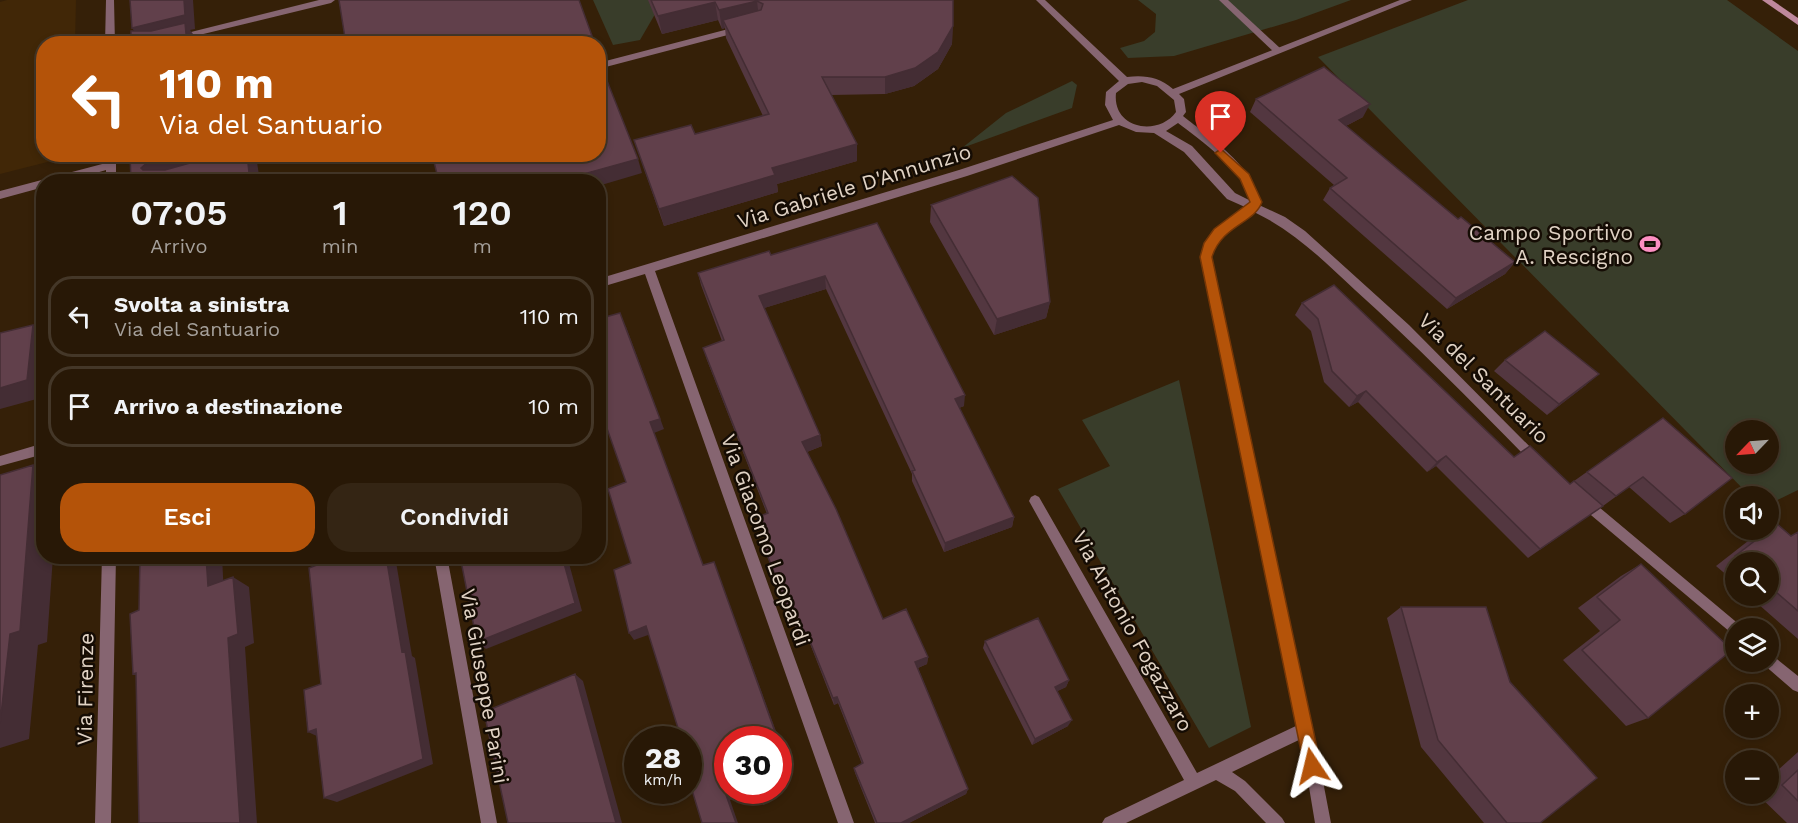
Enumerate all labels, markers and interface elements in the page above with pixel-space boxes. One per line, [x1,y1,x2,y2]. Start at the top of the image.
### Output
text: 110 m [159,59,274,108]
icon: left [60,60,138,138]
pin [1195,91,1246,153]
icon: arrive [1204,100,1237,133]
text: Via del Santuario [159,109,383,141]
street label: Via Gabriele D'Annunzio [734,139,974,233]
text: 07:05 [130,192,228,234]
text: 1 [333,192,348,234]
text: 120 [453,192,512,234]
place label: Campo Sportivo A. Rescigno [1469,220,1633,269]
sports icon: Campo Sportivo A. Rescigno [1638,232,1662,256]
text: Arrivo [150,234,207,258]
text: min [322,234,359,258]
text: m [473,234,492,258]
text: Svolta a sinistra [114,292,289,317]
icon: left [63,300,96,333]
text: 110 m [520,304,579,329]
street label: Via del Santuario [1414,308,1554,448]
text: Via del Santuario [114,317,280,341]
icon: arrive [63,390,96,423]
text: Arrivo a destinazione [114,394,343,419]
text: 10 m [528,394,579,419]
north arrow [1725,420,1779,474]
map controls [1725,420,1779,804]
street label: Via Giacomo Leopardi [716,431,816,649]
button: Esci [60,483,315,552]
button: Condividi [327,483,582,552]
button: sound [1725,486,1779,540]
street label: Via Antonio Fogazzaro [1067,526,1199,736]
button: search [1725,552,1779,606]
street label: Via Giuseppe Parini [456,586,514,786]
button: layers [1725,618,1779,672]
street label: Via Firenze [72,632,98,746]
button: + [1725,684,1779,738]
speed limit sign: 30 [714,726,792,804]
position arrow [1280,734,1344,798]
text: 28 [645,740,681,775]
button: − [1725,750,1779,804]
text: km/h [644,771,682,789]

